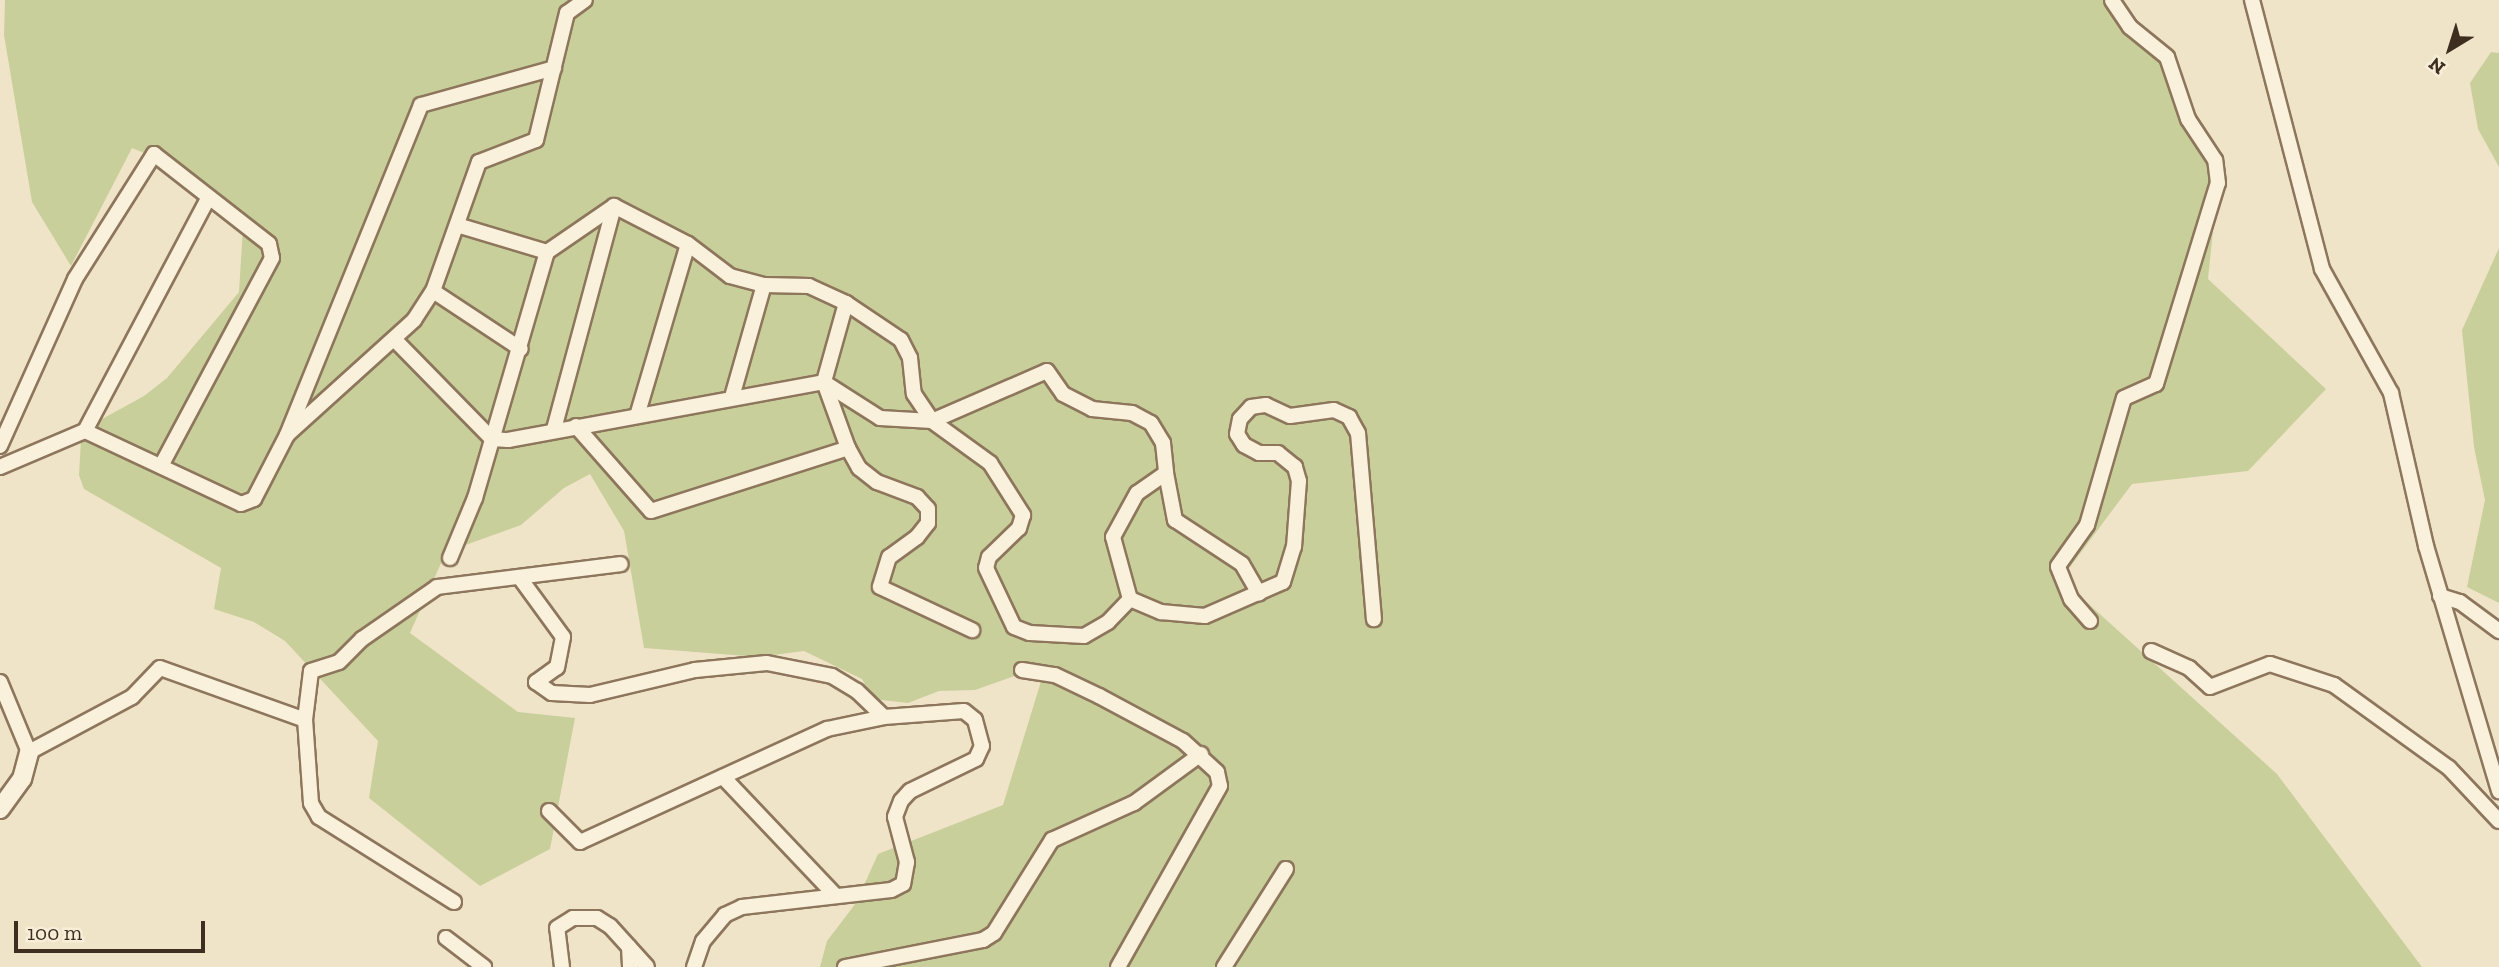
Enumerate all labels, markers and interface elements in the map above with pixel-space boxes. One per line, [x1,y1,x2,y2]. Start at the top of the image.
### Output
north arrow [2415,14,2485,84]
text: N [2424,52,2450,79]
scale bar [18,908,208,952]
text: 100 m [27,920,82,945]

